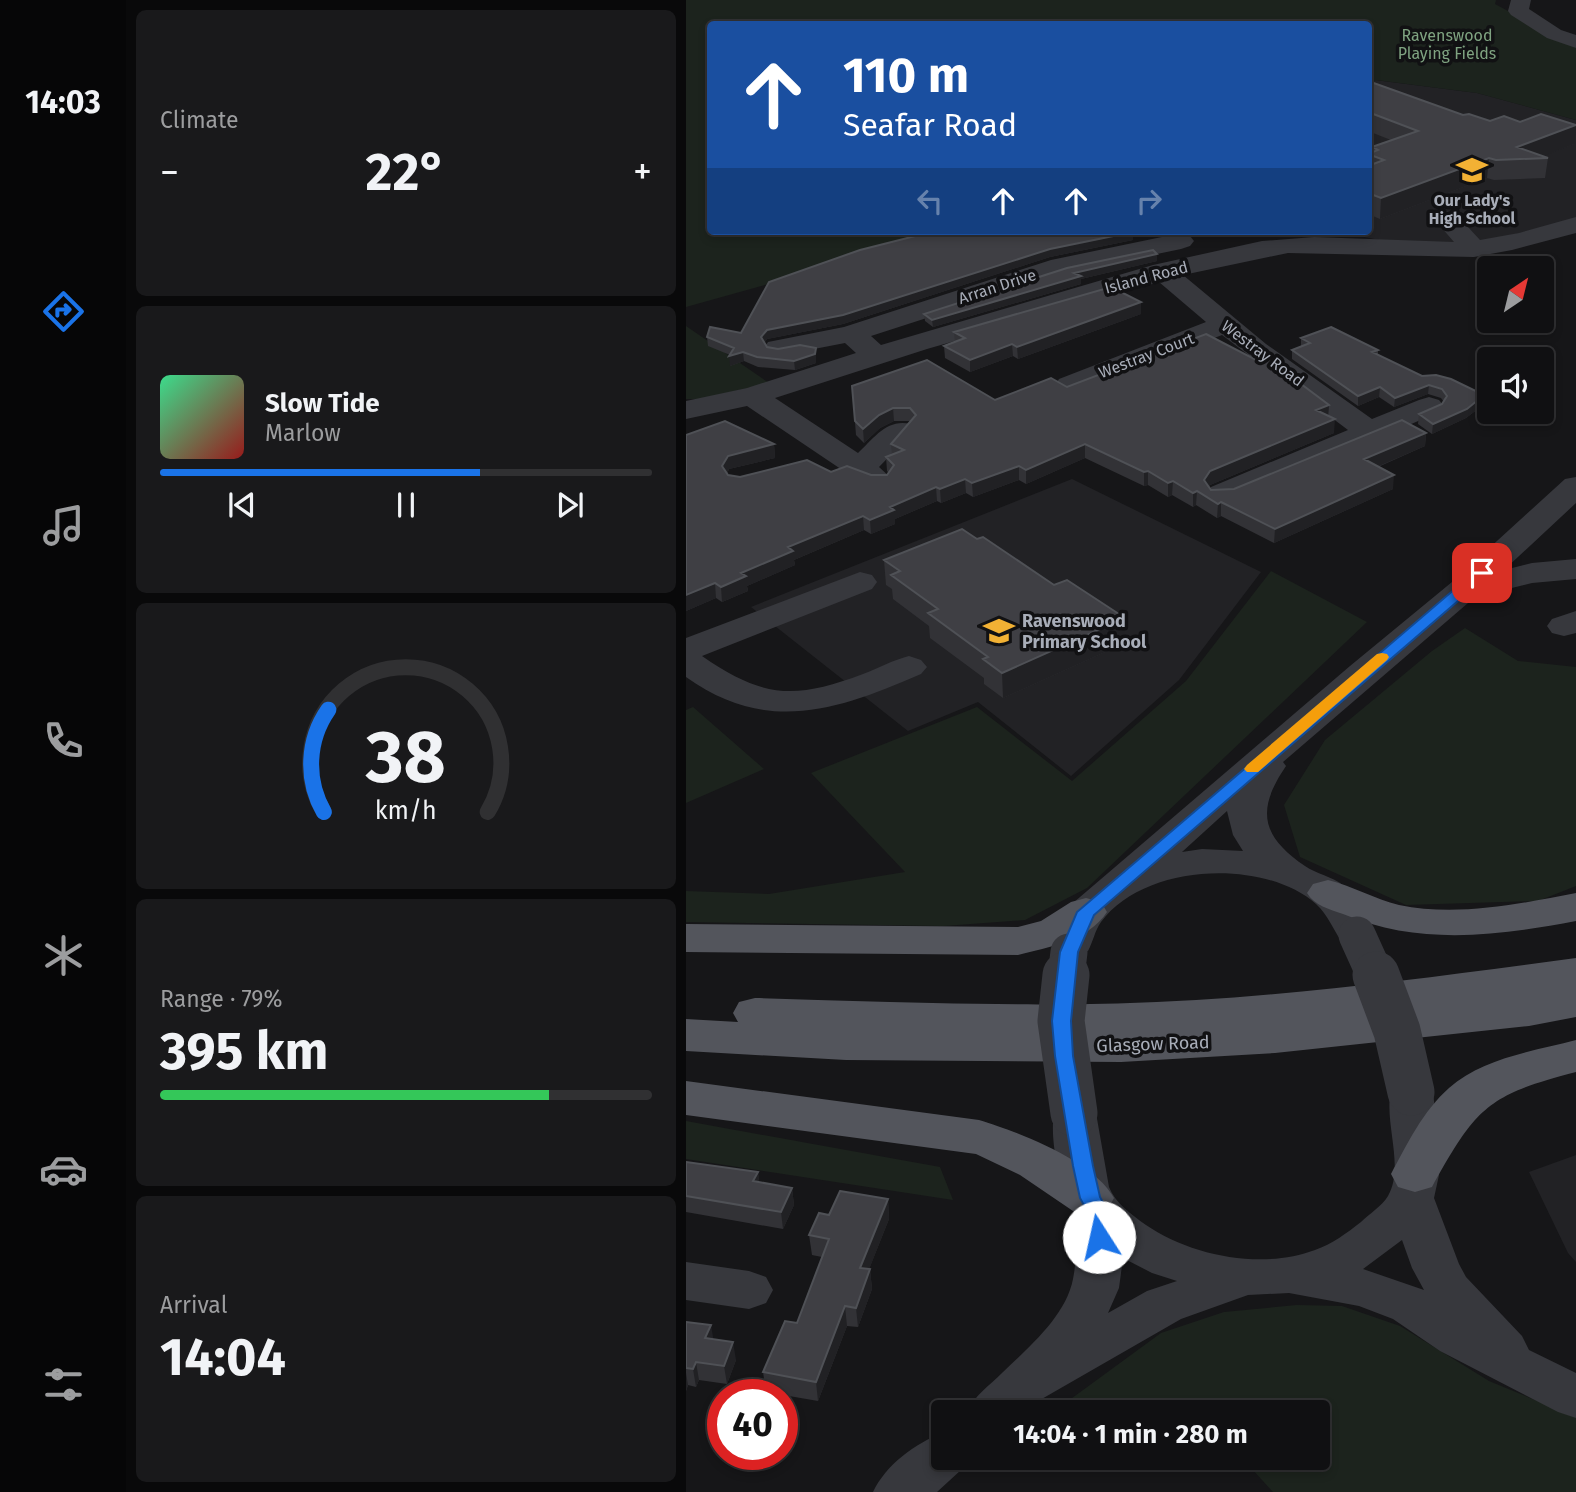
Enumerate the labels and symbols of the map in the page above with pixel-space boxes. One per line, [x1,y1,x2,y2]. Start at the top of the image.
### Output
park label: Ravenswood Playing Fields [1398,26,1496,63]
school or university icon: Our Lady's High School [1455,153,1489,187]
place label: Our Lady's High School [1429,191,1515,228]
north arrow [1477,256,1554,332]
street label: Island Road [1102,257,1190,298]
street label: Arran Drive [956,265,1039,308]
street label: Westray Road [1218,316,1308,391]
street label: Westray Court [1096,329,1197,382]
pin [1452,543,1512,603]
place label: Ravenswood Primary School [1022,610,1147,653]
school or university icon: Ravenswood Primary School [982,614,1016,648]
street label: Glasgow Road [1096,1031,1210,1057]
position arrow [1062,1200,1136,1274]
speed limit sign: 40 [707,1379,798,1470]

